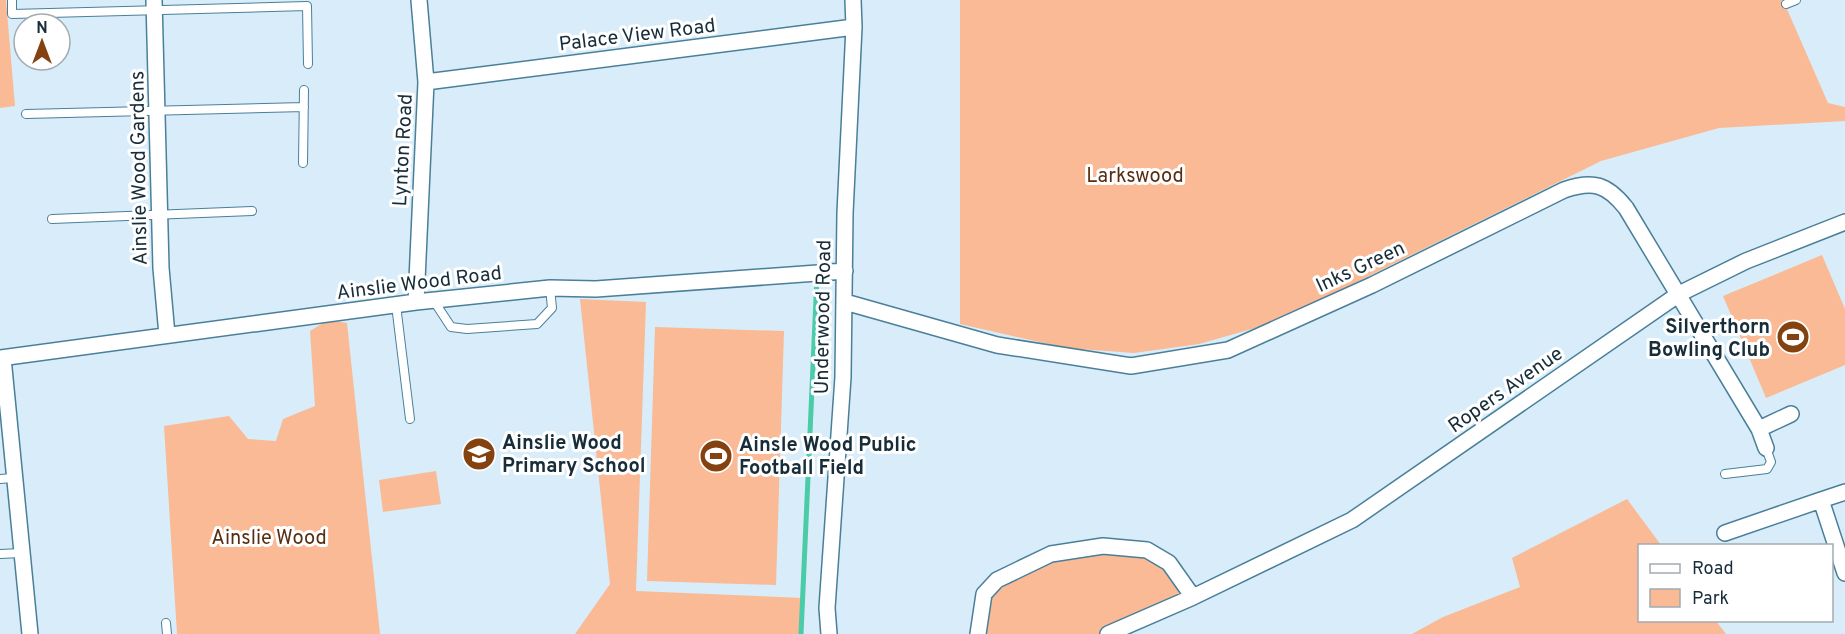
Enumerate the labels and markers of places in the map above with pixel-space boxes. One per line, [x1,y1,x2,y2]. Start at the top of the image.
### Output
place label: Silverthorn Bowling Club [1648,315,1770,364]
sports icon: Silverthorn Bowling Club [1775,319,1811,355]
place label: Ainslie Wood Primary School [502,431,646,480]
place label: Ainsle Wood Public Football Field [739,433,917,482]
school or university icon: Ainslie Wood Primary School [461,436,497,472]
sports icon: Ainsle Wood Public Football Field [698,438,734,474]

